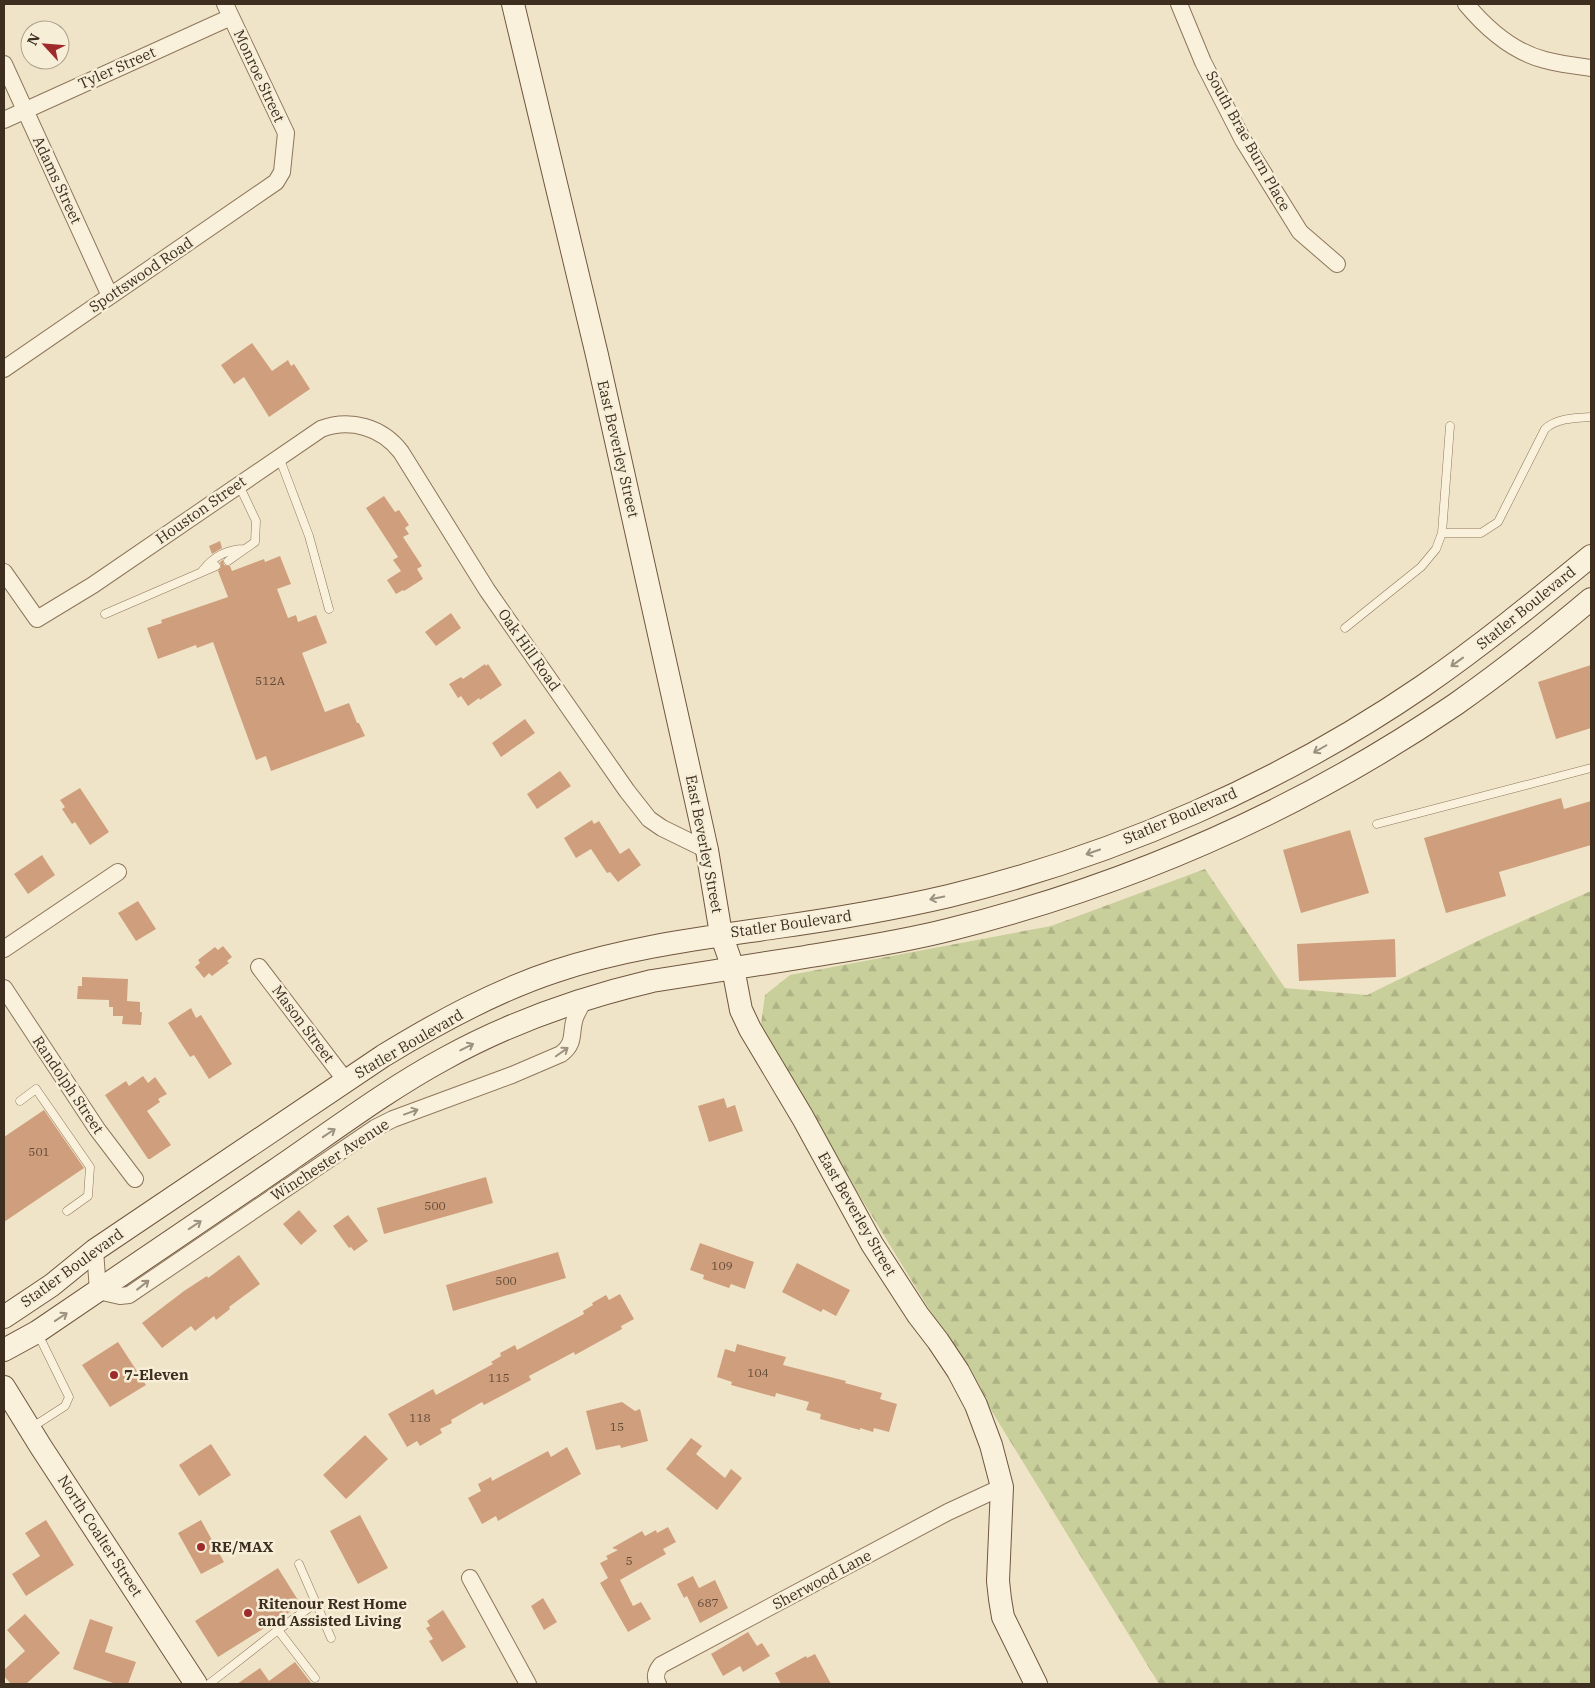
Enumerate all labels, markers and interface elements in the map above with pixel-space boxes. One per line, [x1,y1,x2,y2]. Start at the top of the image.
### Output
north arrow [20,20,70,70]
street label: Monroe Street [230,26,289,125]
text: N [23,30,44,48]
street label: Tyler Street [75,42,158,93]
street label: South Brae Burn Place [1202,67,1295,214]
street label: Adams Street [29,133,86,227]
street label: Spottswood Road [85,233,196,316]
street label: East Beverley Street [593,378,644,519]
street label: Houston Street [152,471,249,548]
street label: Statler Boulevard [1472,562,1579,653]
street label: Oak Hill Road [494,605,565,694]
one-way arrow [1450,657,1464,667]
house number: 512A [255,673,286,688]
one-way arrow [1314,745,1328,755]
street label: East Beverley Street [682,773,727,915]
street label: Statler Boulevard [1120,783,1240,848]
one-way arrow [1085,848,1101,857]
one-way arrow [929,894,945,903]
street label: Statler Boulevard [729,906,853,941]
street label: Mason Street [268,981,339,1066]
street label: Statler Boulevard [351,1005,466,1082]
street label: Randolph Street [29,1032,108,1137]
one-way arrow [459,1042,474,1052]
one-way arrow [555,1047,569,1057]
one-way arrow [403,1107,419,1116]
street label: Winchester Avenue [267,1114,392,1205]
one-way arrow [322,1128,336,1138]
house number: 501 [28,1144,50,1159]
street label: East Beverley Street [814,1148,901,1279]
house number: 500 [424,1198,446,1213]
one-way arrow [188,1220,202,1230]
street label: Statler Boulevard [17,1224,127,1311]
house number: 109 [711,1258,733,1273]
house number: 500 [495,1273,517,1288]
one-way arrow [136,1280,149,1291]
one-way arrow [53,1311,67,1321]
place label: 7-Eleven [124,1365,189,1384]
house number: 104 [747,1365,769,1380]
marker: 7-Eleven [108,1369,120,1381]
house number: 115 [488,1370,510,1385]
house number: 118 [409,1410,431,1425]
house number: 15 [610,1419,624,1434]
street label: North Coalter Street [54,1471,147,1600]
place label: RE/MAX [211,1537,273,1556]
marker: RE/MAX [195,1541,207,1553]
street label: Sherwood Lane [769,1545,875,1614]
house number: 5 [625,1553,633,1568]
place label: Ritenour Rest Home and Assisted Living [258,1594,407,1630]
house number: 687 [697,1595,719,1610]
marker: Ritenour Rest Home and Assisted Living [242,1607,254,1619]

